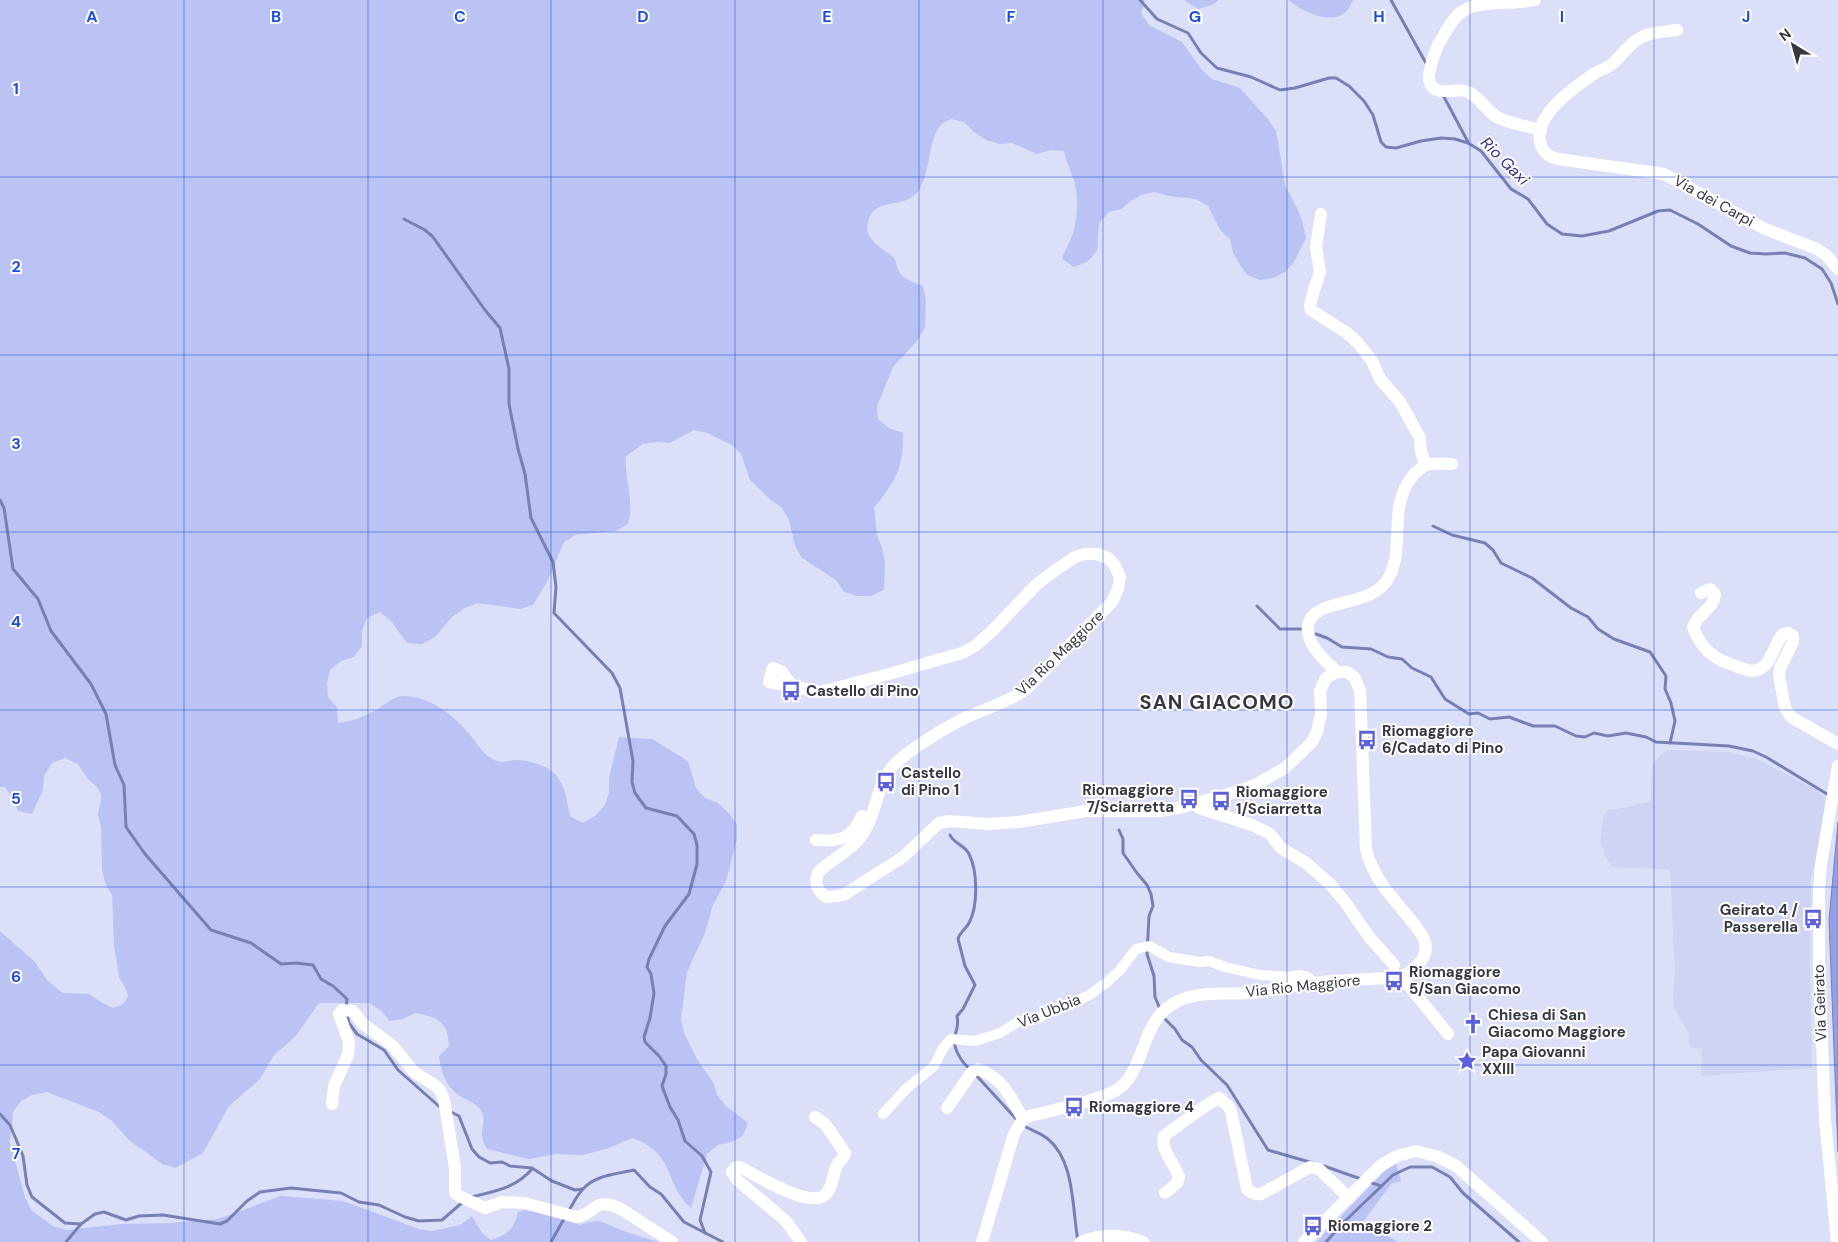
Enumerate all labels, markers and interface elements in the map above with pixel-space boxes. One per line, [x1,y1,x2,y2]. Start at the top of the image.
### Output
text: A [86,6,98,27]
text: B [271,6,281,27]
text: C [454,6,466,27]
text: D [637,6,649,27]
text: E [822,6,832,27]
text: F [1007,6,1016,27]
text: G [1189,6,1201,27]
text: H [1373,6,1385,27]
text: I [1560,6,1564,27]
text: J [1742,6,1750,27]
north arrow [1768,20,1818,70]
text: N [1776,24,1795,45]
text: 1 [13,78,19,99]
water label: Rio Gaxi [1476,132,1535,191]
street label: Via dei Carpi [1670,171,1758,231]
text: 2 [11,256,21,277]
text: 3 [11,433,21,454]
street label: Via Rio Maggiore [1012,606,1108,700]
text: 4 [11,611,21,632]
bus stop icon: Castello di Pino [780,680,802,702]
place label: Castello di Pino [806,681,919,701]
district label: SAN GIACOMO [1140,689,1294,715]
place label: Riomaggiore 6/Cadato di Pino [1382,721,1504,758]
bus stop icon: Riomaggiore 6/Cadato di Pino [1356,729,1378,751]
place label: Castello di Pino 1 [901,763,961,800]
bus stop icon: Castello di Pino 1 [875,771,897,793]
place label: Riomaggiore 7/Sciarretta [1082,780,1174,817]
place label: Riomaggiore 1/Sciarretta [1236,782,1328,819]
text: 5 [11,788,21,809]
bus stop icon: Riomaggiore 7/Sciarretta [1178,788,1200,810]
bus stop icon: Riomaggiore 1/Sciarretta [1210,790,1232,812]
place label: Geirato 4 / Passerella [1720,900,1799,937]
bus stop icon: Geirato 4 / Passerella [1802,908,1824,930]
place label: Riomaggiore 5/San Giacomo [1409,962,1521,999]
street label: Via Geirato [1809,964,1831,1042]
text: 6 [11,966,21,987]
street label: Via Rio Maggiore [1245,970,1361,1002]
bus stop icon: Riomaggiore 5/San Giacomo [1383,970,1405,992]
street label: Via Ubbia [1015,989,1083,1033]
place label: Chiesa di San Giacomo Maggiore [1488,1005,1626,1042]
church icon: Chiesa di San Giacomo Maggiore [1462,1013,1484,1035]
place label: Papa Giovanni XXIII [1482,1042,1586,1079]
place icon: Papa Giovanni XXIII [1456,1050,1478,1072]
bus stop icon: Riomaggiore 4 [1063,1096,1085,1118]
place label: Riomaggiore 4 [1089,1097,1194,1117]
text: 7 [12,1143,21,1164]
bus stop icon: Riomaggiore 2 [1302,1215,1324,1237]
place label: Riomaggiore 2 [1328,1216,1432,1236]

